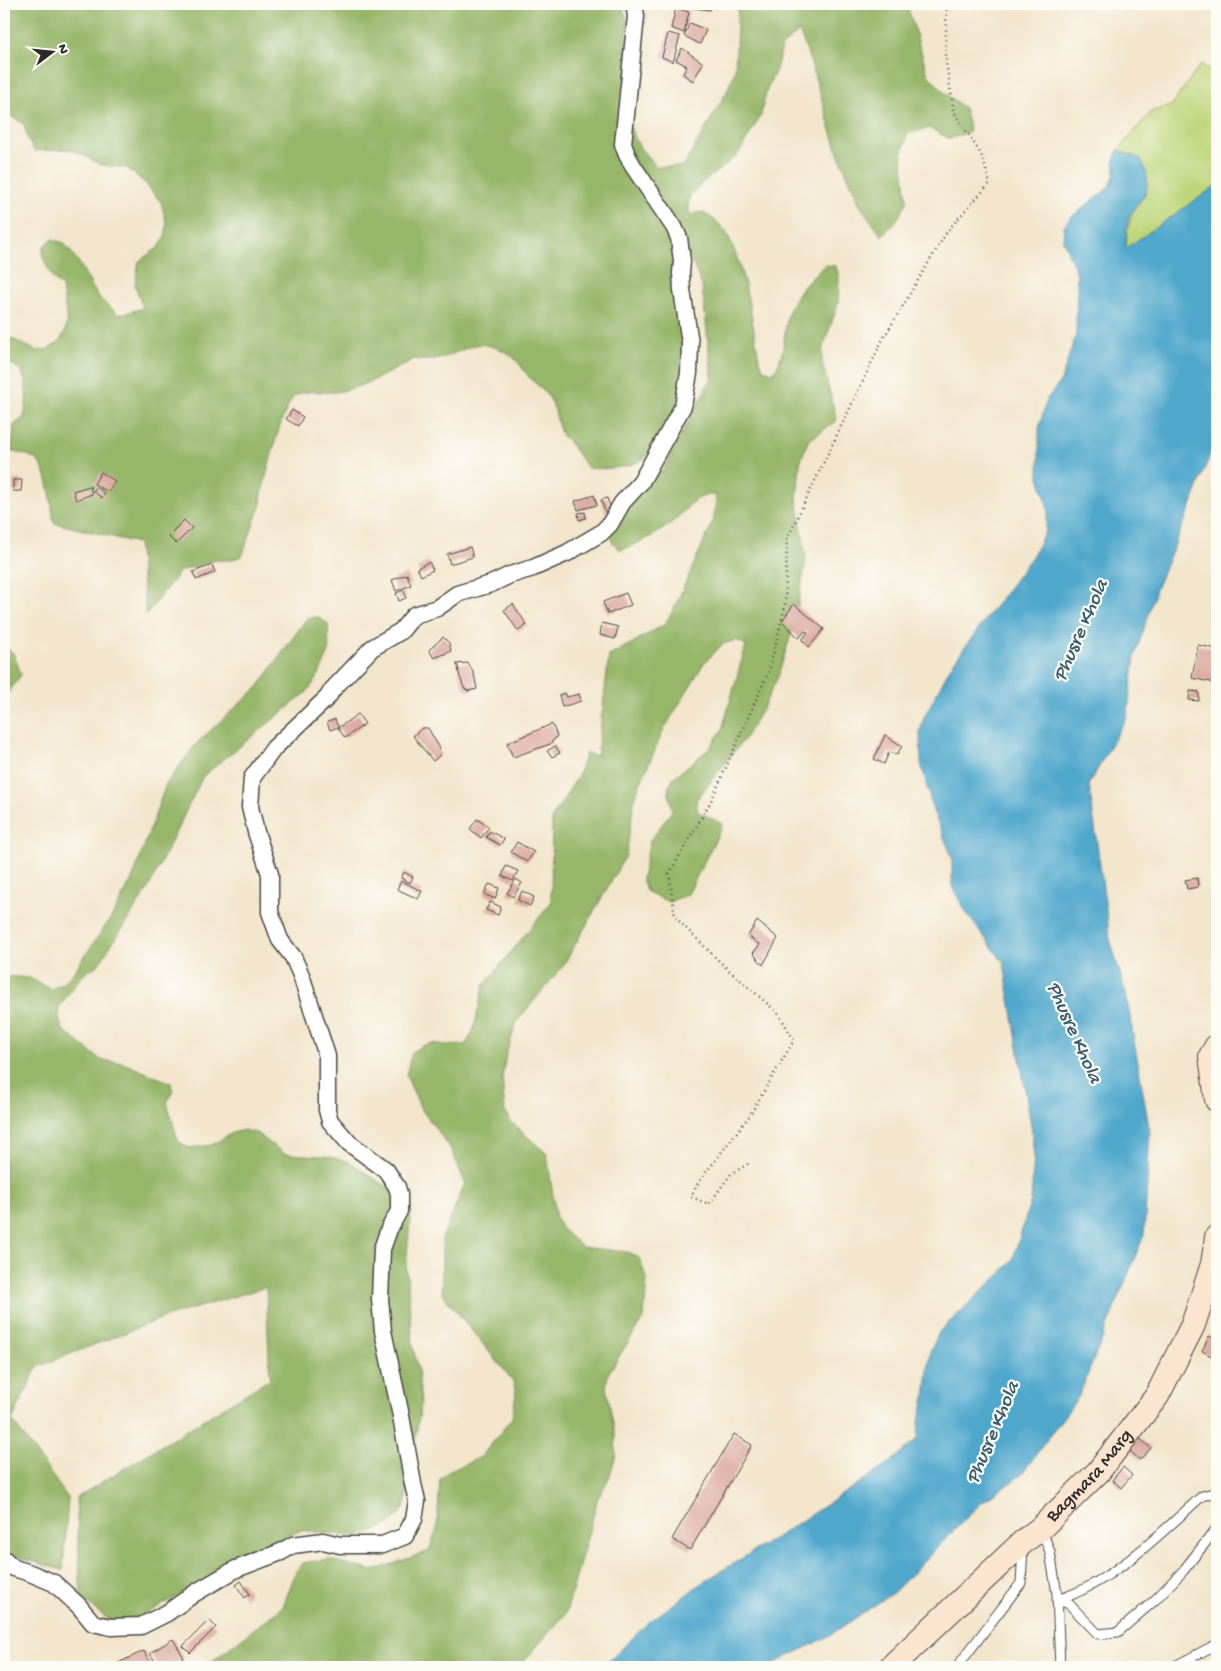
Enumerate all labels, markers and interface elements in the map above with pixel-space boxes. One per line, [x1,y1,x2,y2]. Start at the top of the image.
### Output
north arrow [28,28,78,78]
text: N [53,42,72,56]
water label: Phusre Khola [1049,575,1115,685]
water label: Phusre Khola [1040,979,1106,1089]
water label: Phusre Khola [962,1377,1026,1487]
street label: Bagmara Marg [1041,1425,1138,1528]

